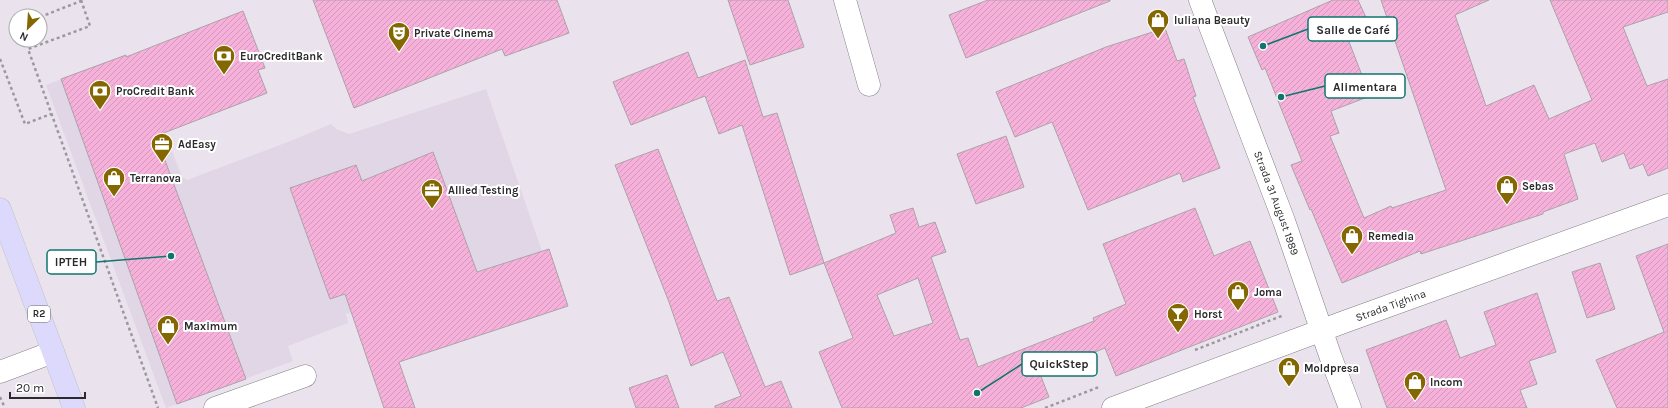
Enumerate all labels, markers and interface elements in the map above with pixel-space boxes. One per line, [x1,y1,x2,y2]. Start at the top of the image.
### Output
shop icon: Iuliana Beauty [1145,7,1171,40]
north arrow [8,8,48,48]
place label: Iuliana Beauty [1174,14,1250,27]
callout: Salle de Café [1308,17,1397,41]
theatre icon: Private Cinema [386,20,412,53]
text: Salle de Café [1316,23,1390,37]
place label: Private Cinema [414,27,494,40]
text: N [18,29,30,44]
bank icon: EuroCreditBank [211,43,237,76]
place label: EuroCreditBank [240,50,323,63]
callout: Alimentara [1325,74,1405,98]
bank icon: ProCredit Bank [87,78,113,111]
text: Alimentara [1333,80,1397,94]
place label: ProCredit Bank [116,85,195,98]
office icon: AdEasy [149,131,175,164]
place label: AdEasy [178,138,216,151]
street label: Strada 31 August 1989 [1251,149,1302,257]
shop icon: Terranova [101,165,127,198]
place label: Terranova [130,172,181,185]
shop icon: Sebas [1494,173,1520,206]
office icon: Allied Testing [419,177,445,210]
place label: Sebas [1522,180,1554,193]
place label: Allied Testing [448,184,519,197]
shop icon: Remedia [1339,223,1365,256]
place label: Remedia [1368,230,1414,243]
callout: IPTEH [47,250,96,274]
text: IPTEH [55,255,87,269]
shop icon: Joma [1225,279,1251,312]
place label: Joma [1254,286,1282,299]
street label: Strada Tighina [1354,287,1427,324]
bar icon: Horst [1165,301,1191,334]
road number: R2 [28,306,50,322]
place label: Horst [1194,308,1223,321]
shop icon: Maximum [155,313,181,346]
place label: Maximum [184,320,238,333]
callout: QuickStep [1022,352,1097,376]
shop icon: Moldpresa [1276,355,1302,388]
text: QuickStep [1029,357,1089,371]
place label: Moldpresa [1304,362,1359,375]
shop icon: Incom [1402,369,1428,402]
scale bar [10,374,85,400]
place label: Incom [1430,376,1463,389]
text: 20 m [16,381,44,395]

